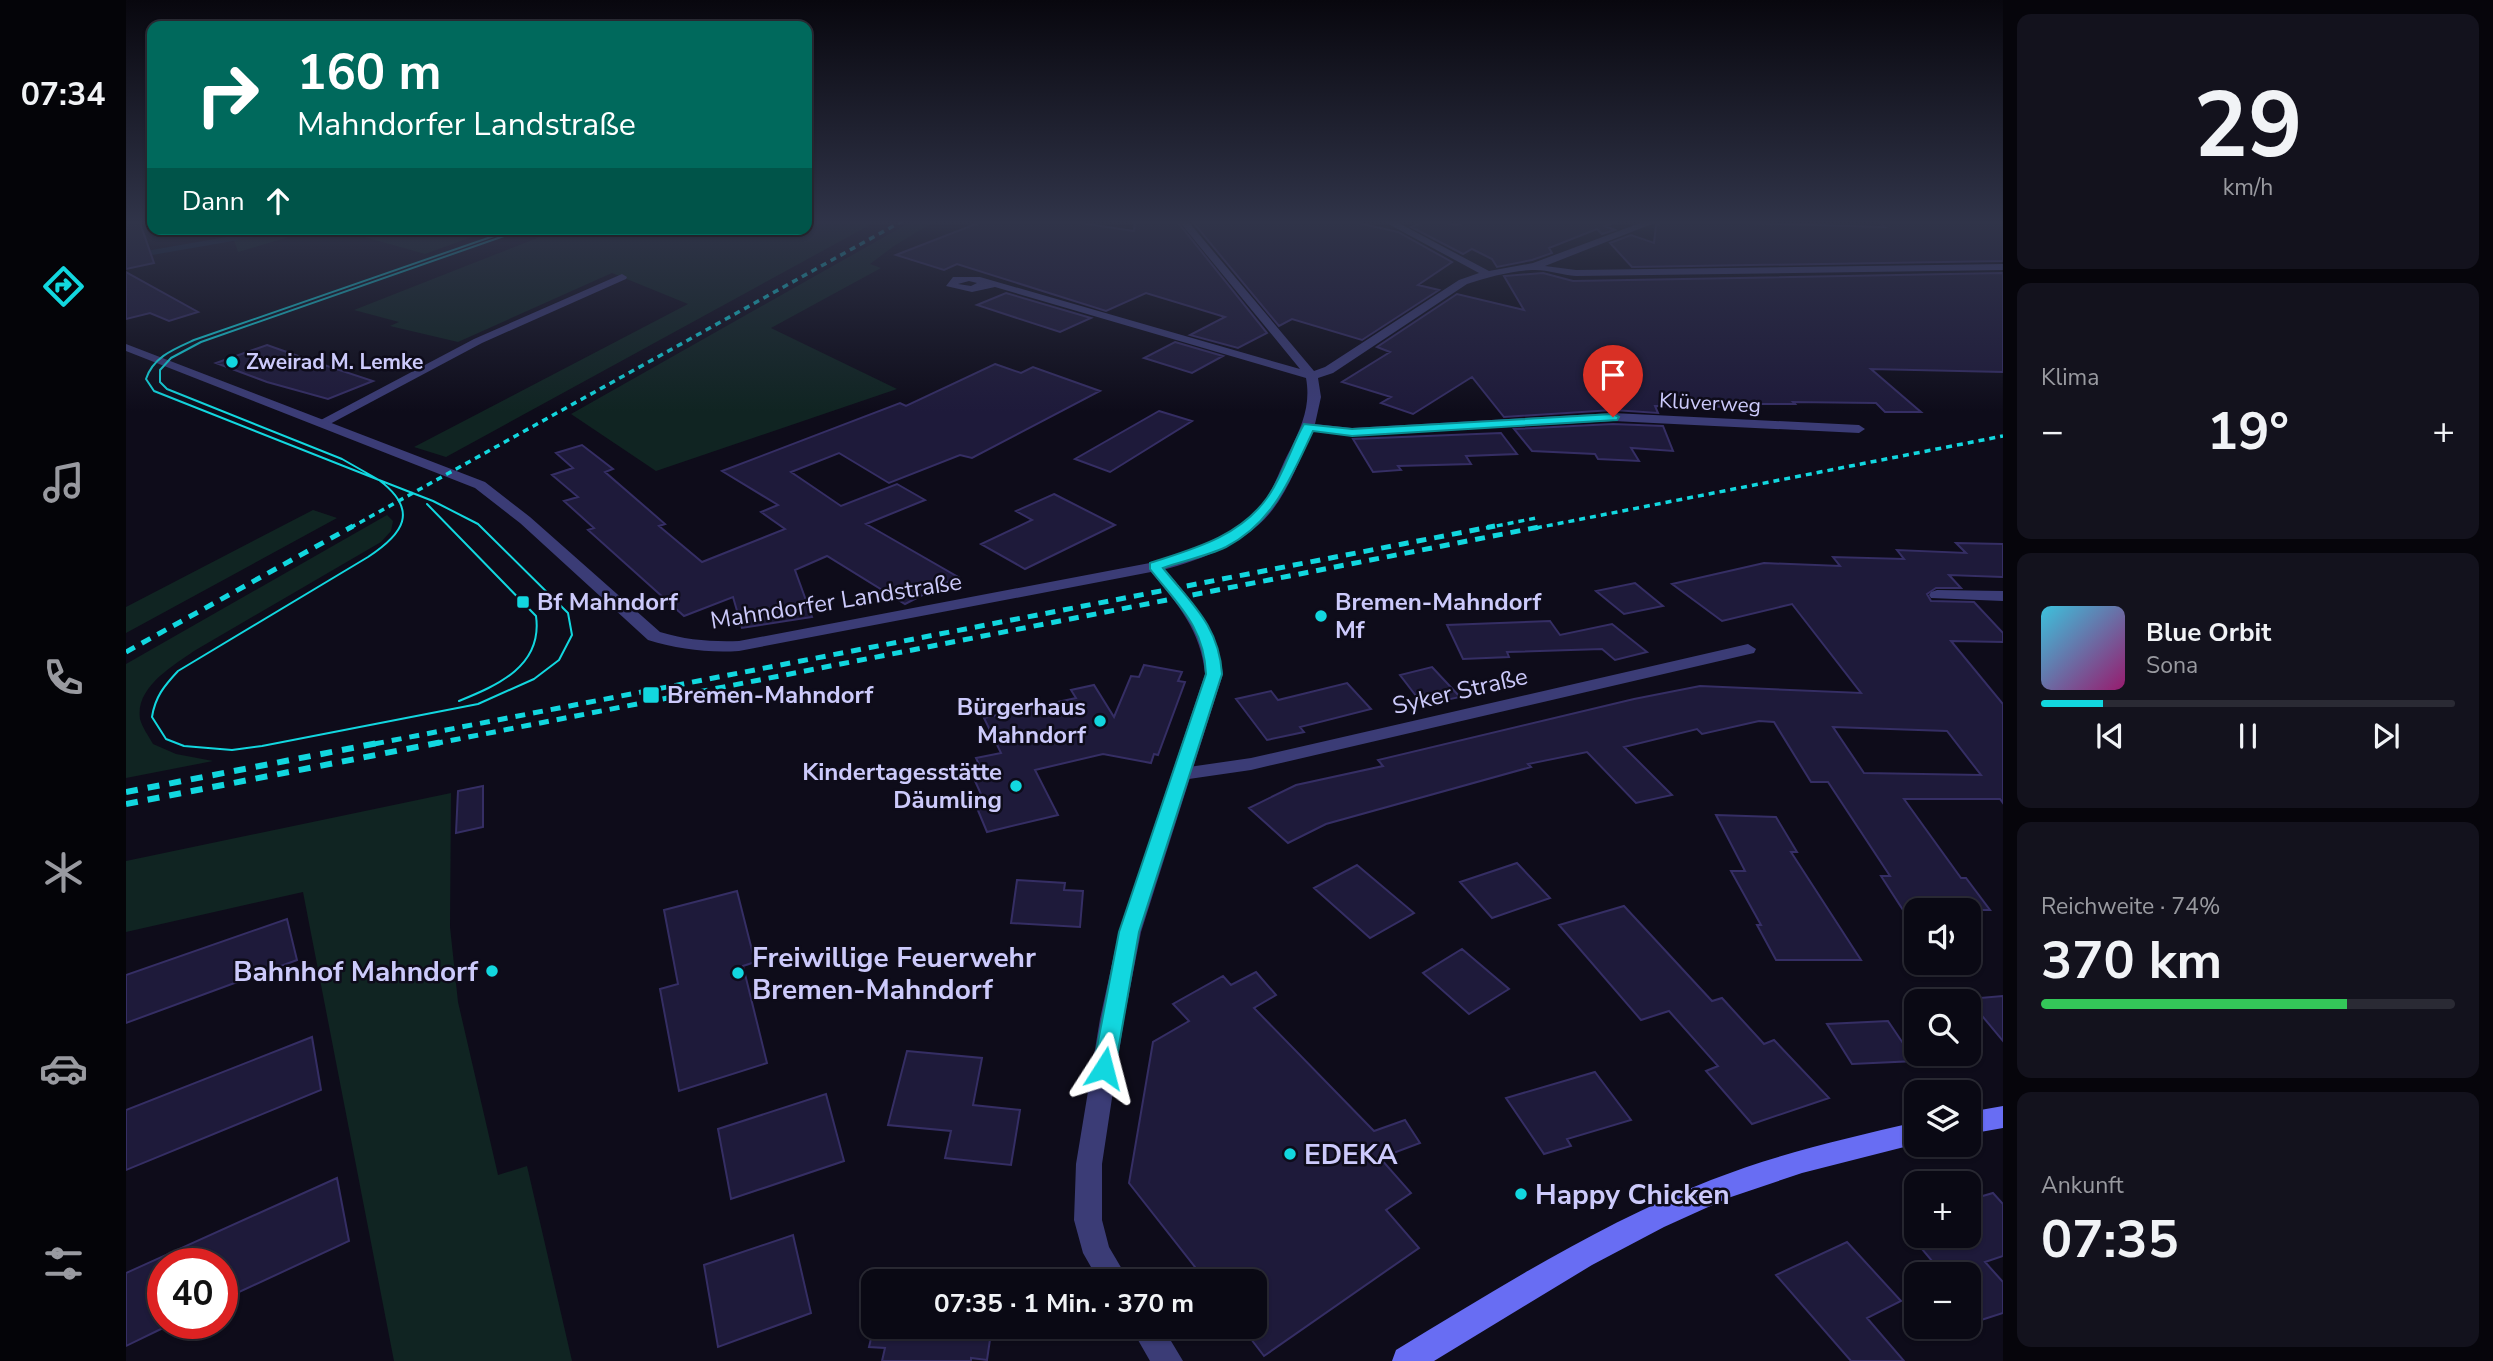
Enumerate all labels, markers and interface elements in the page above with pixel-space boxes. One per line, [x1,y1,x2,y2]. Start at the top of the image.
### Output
text: 160 m [297,39,441,106]
icon: right [182,49,273,140]
text: 29 [2193,64,2303,188]
text: 07:34 [21,73,105,116]
text: Mahndorfer Landstraße [297,103,636,146]
text: km/h [2223,172,2273,203]
icon: ahead [259,182,297,220]
text: Dann [182,184,245,219]
icon: directions [39,262,88,311]
pin [1583,345,1643,417]
place label: Zweirad M. Lemke [246,348,423,376]
marker: Zweirad M. Lemke [224,354,240,370]
icon: arrive [1594,356,1632,394]
text: Klima [2041,362,2099,393]
street label: Klüverweg [1658,386,1762,420]
text: 19° [2207,396,2289,467]
text: − [2041,406,2064,457]
text: + [2432,406,2455,457]
icon: music [39,458,88,507]
street label: Mahndorfer Landstraße [708,565,964,637]
place label: Bf Mahndorf [537,586,679,618]
place label: Bremen-Mahndorf Mf [1335,586,1543,646]
marker: Bf Mahndorf [515,594,531,610]
marker: Bremen-Mahndorf Mf [1313,608,1329,624]
text: Blue Orbit [2146,615,2271,650]
text: Sona [2146,650,2198,681]
icon: phone [39,653,88,702]
street label: Syker Straße [1389,660,1531,722]
place label: Bremen-Mahndorf [667,679,875,711]
marker: Bremen-Mahndorf [641,685,661,705]
place label: Bürgerhaus Mahndorf [957,691,1087,751]
marker: Bürgerhaus Mahndorf [1092,713,1108,729]
icon: previous [2091,717,2129,755]
icon: pause [2229,717,2267,755]
icon: next [2367,717,2405,755]
place label: Kindertagesstätte Däumling [802,756,1002,816]
marker: Kindertagesstätte Däumling [1008,778,1024,794]
icon: climate [39,848,88,897]
text: Reichweite · 74% [2041,891,2220,922]
map controls [1904,898,1981,1339]
button: sound [1904,898,1981,975]
text: 370 km [2041,925,2222,996]
place label: Freiwillige Feuerwehr Bremen-Mahndorf [752,939,1036,1009]
place label: Bahnhof Mahndorf [233,953,479,991]
marker: Bahnhof Mahndorf [484,963,500,979]
marker: Freiwillige Feuerwehr Bremen-Mahndorf [730,965,746,981]
button: search [1904,989,1981,1066]
position arrow [1067,1031,1141,1105]
icon: car [39,1044,88,1093]
button: layers [1904,1080,1981,1157]
place label: EDEKA [1304,1136,1398,1174]
marker: EDEKA [1282,1146,1298,1162]
text: Ankunft [2041,1170,2123,1201]
button: + [1904,1171,1981,1248]
place label: Happy Chicken [1535,1176,1730,1214]
marker: Happy Chicken [1513,1186,1529,1202]
text: 07:35 [2041,1204,2179,1275]
icon: filters [39,1239,88,1288]
speed limit sign: 40 [147,1248,238,1339]
button: − [1904,1262,1981,1339]
text: 07:35 · 1 Min. · 370 m [934,1286,1194,1321]

